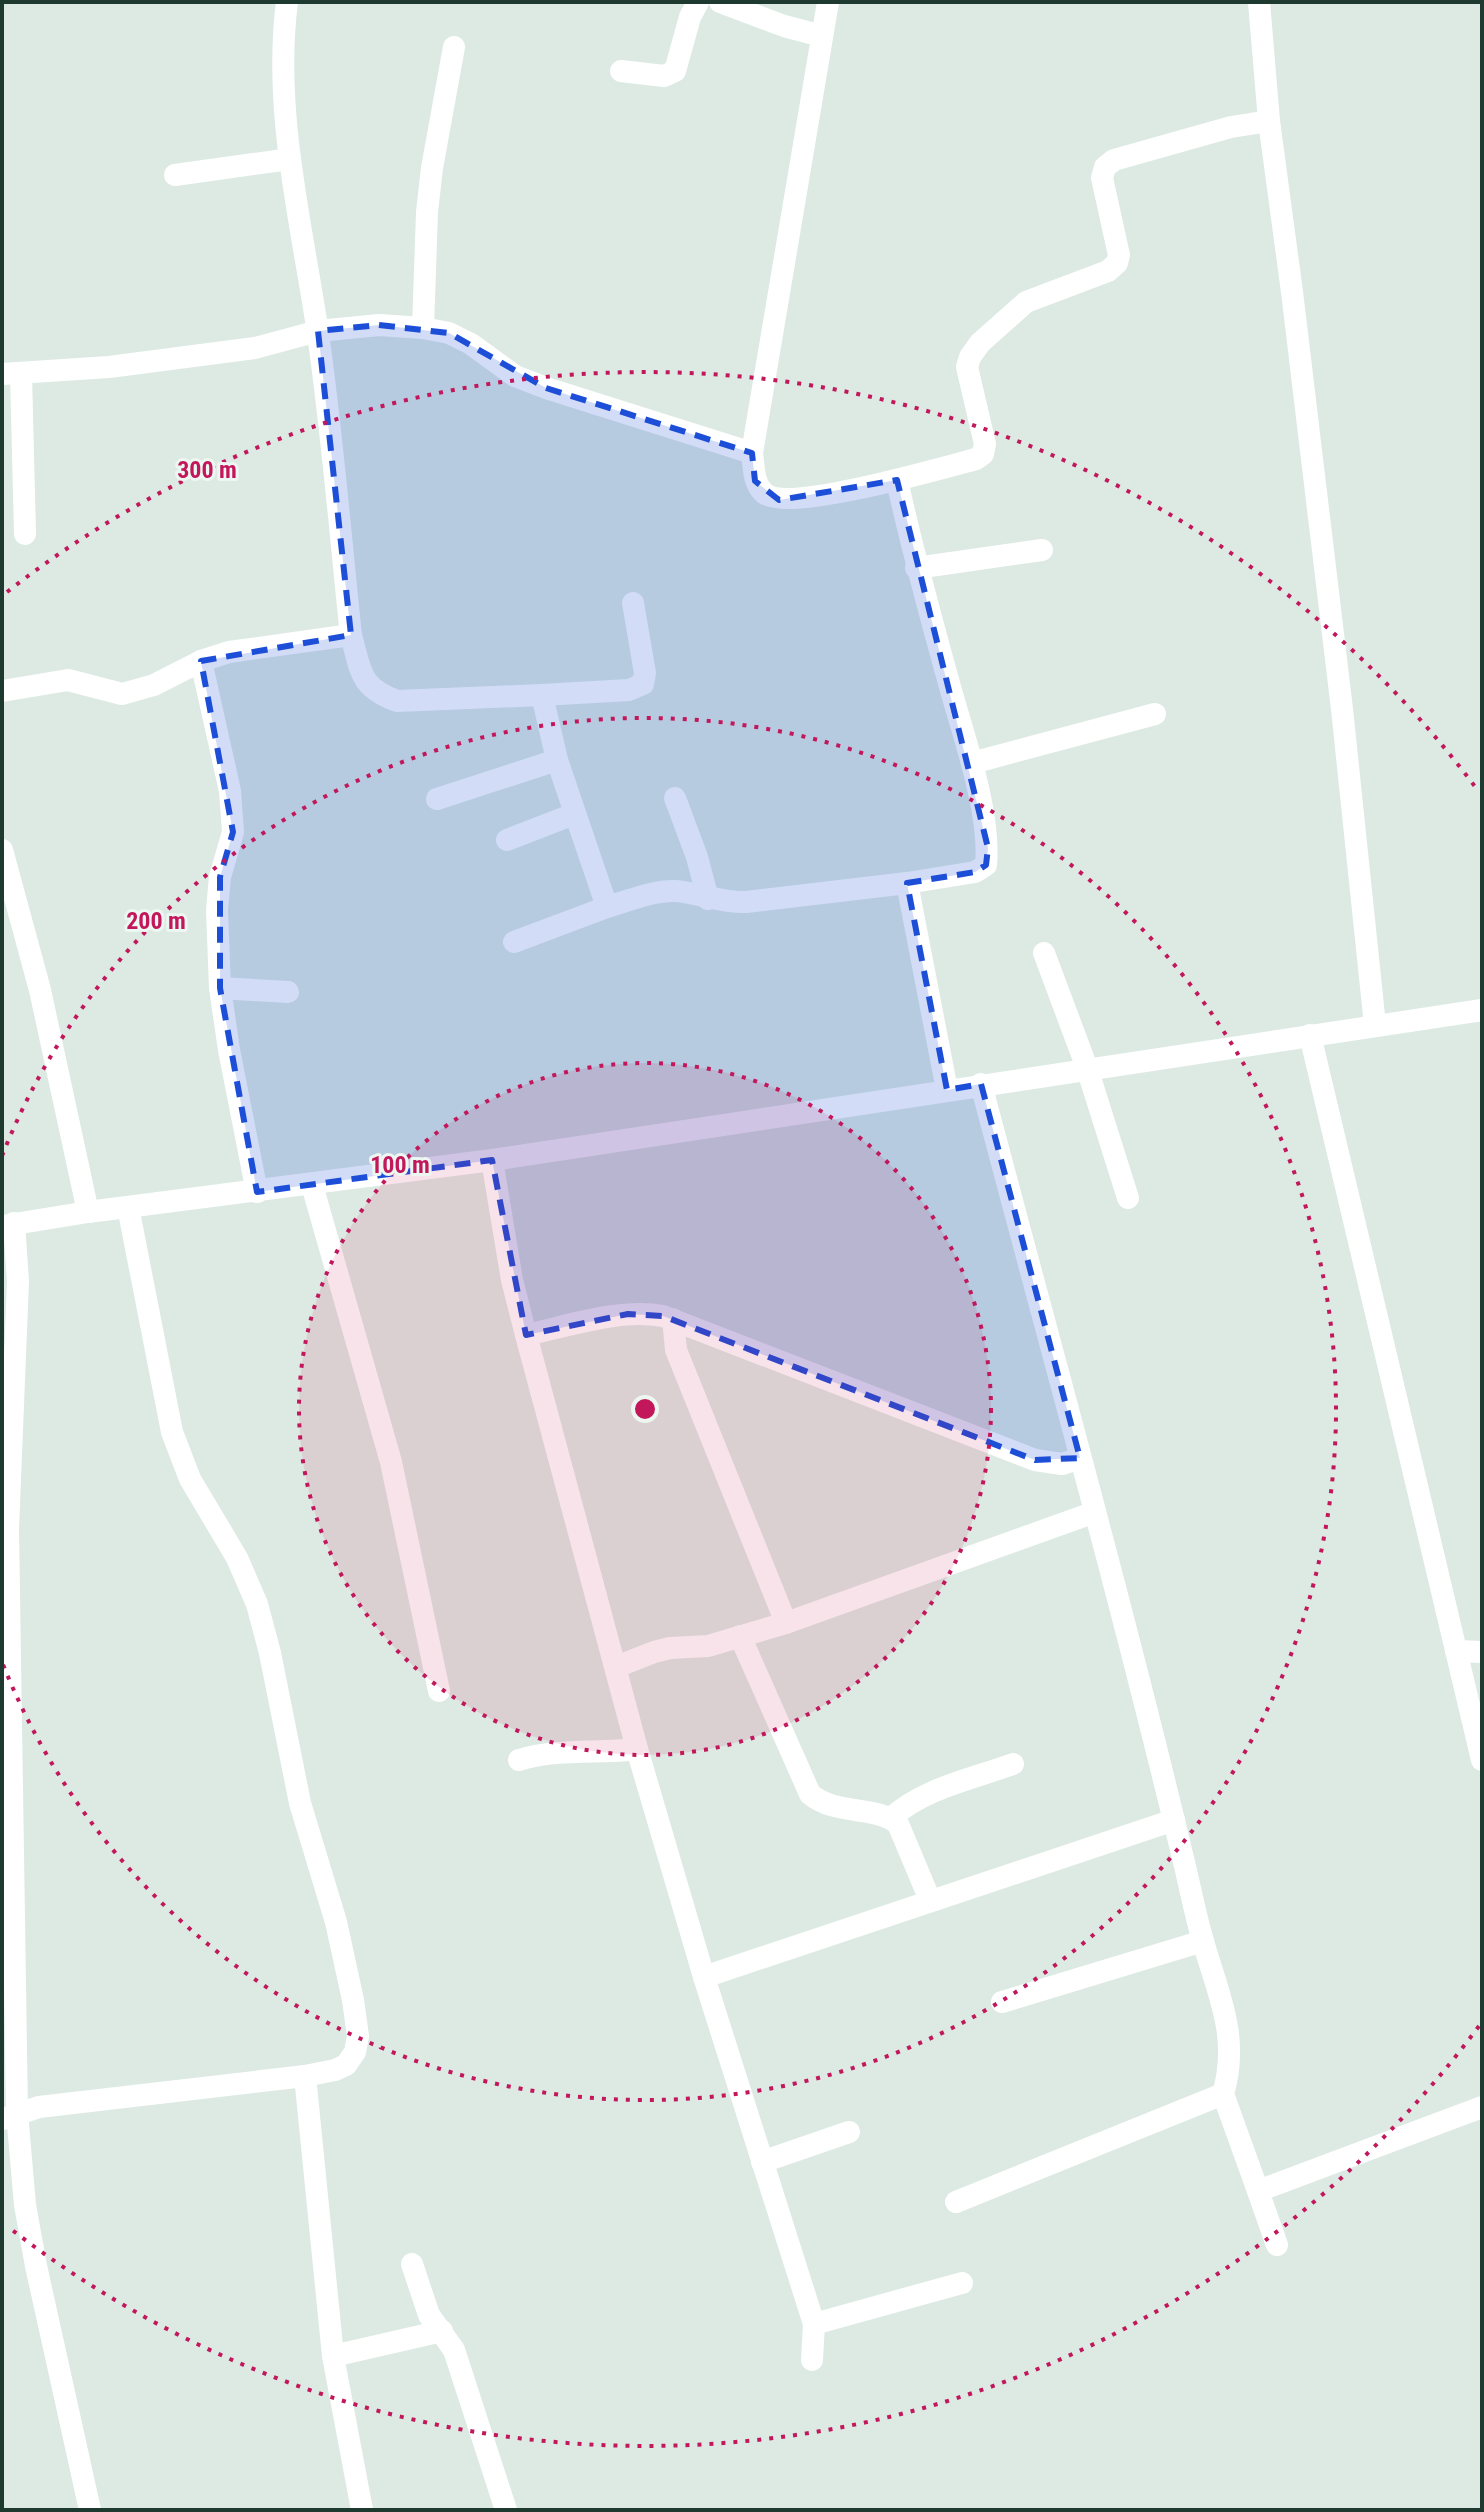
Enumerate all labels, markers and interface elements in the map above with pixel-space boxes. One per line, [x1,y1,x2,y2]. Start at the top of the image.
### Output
text: 300 m [177,456,237,484]
text: 200 m [126,907,186,935]
text: 100 m [370,1151,430,1179]
centre of rings [631,1395,659,1423]

